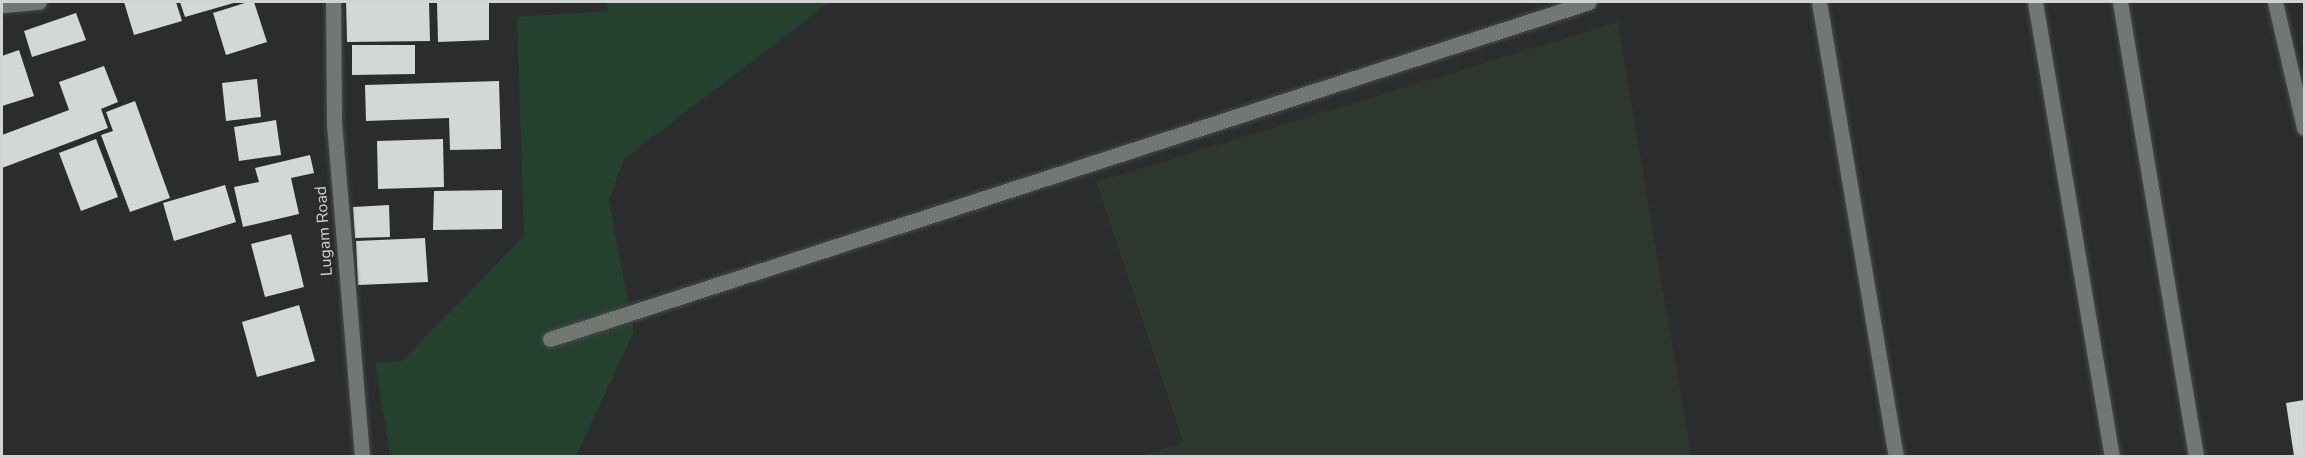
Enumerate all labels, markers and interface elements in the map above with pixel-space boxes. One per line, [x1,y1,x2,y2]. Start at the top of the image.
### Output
street label: Lugam Road [311,185,337,277]

